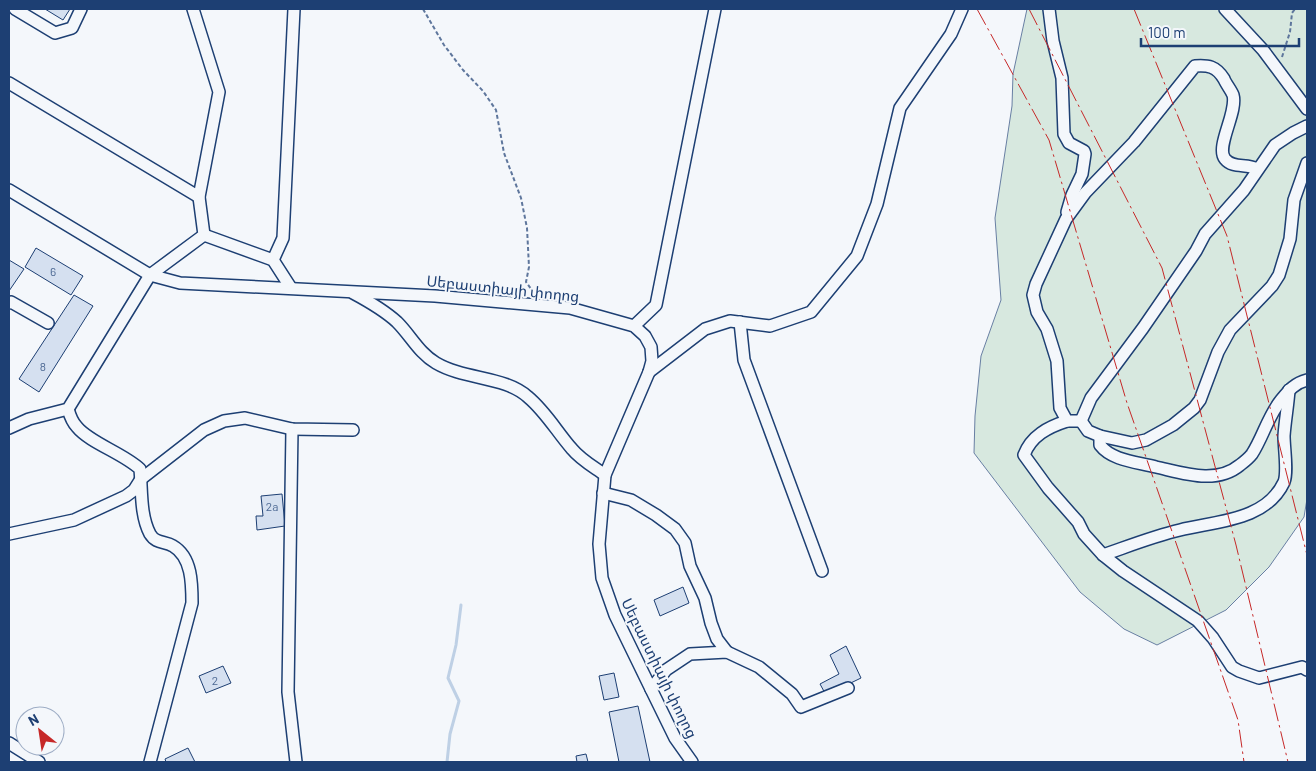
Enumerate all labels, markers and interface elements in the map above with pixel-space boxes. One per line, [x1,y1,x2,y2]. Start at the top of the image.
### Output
scale bar [1141,15,1298,47]
text: 100 m [1148,23,1186,41]
house number: 6 [50,264,56,278]
street label: Սեբաստիայի փողոց [426,271,580,306]
house number: 8 [40,359,46,373]
house number: 2a [266,499,278,513]
street label: Սեբաստիայի փողոց [617,595,702,741]
house number: 2 [212,673,218,687]
north arrow [15,706,65,756]
text: N [25,710,42,729]

